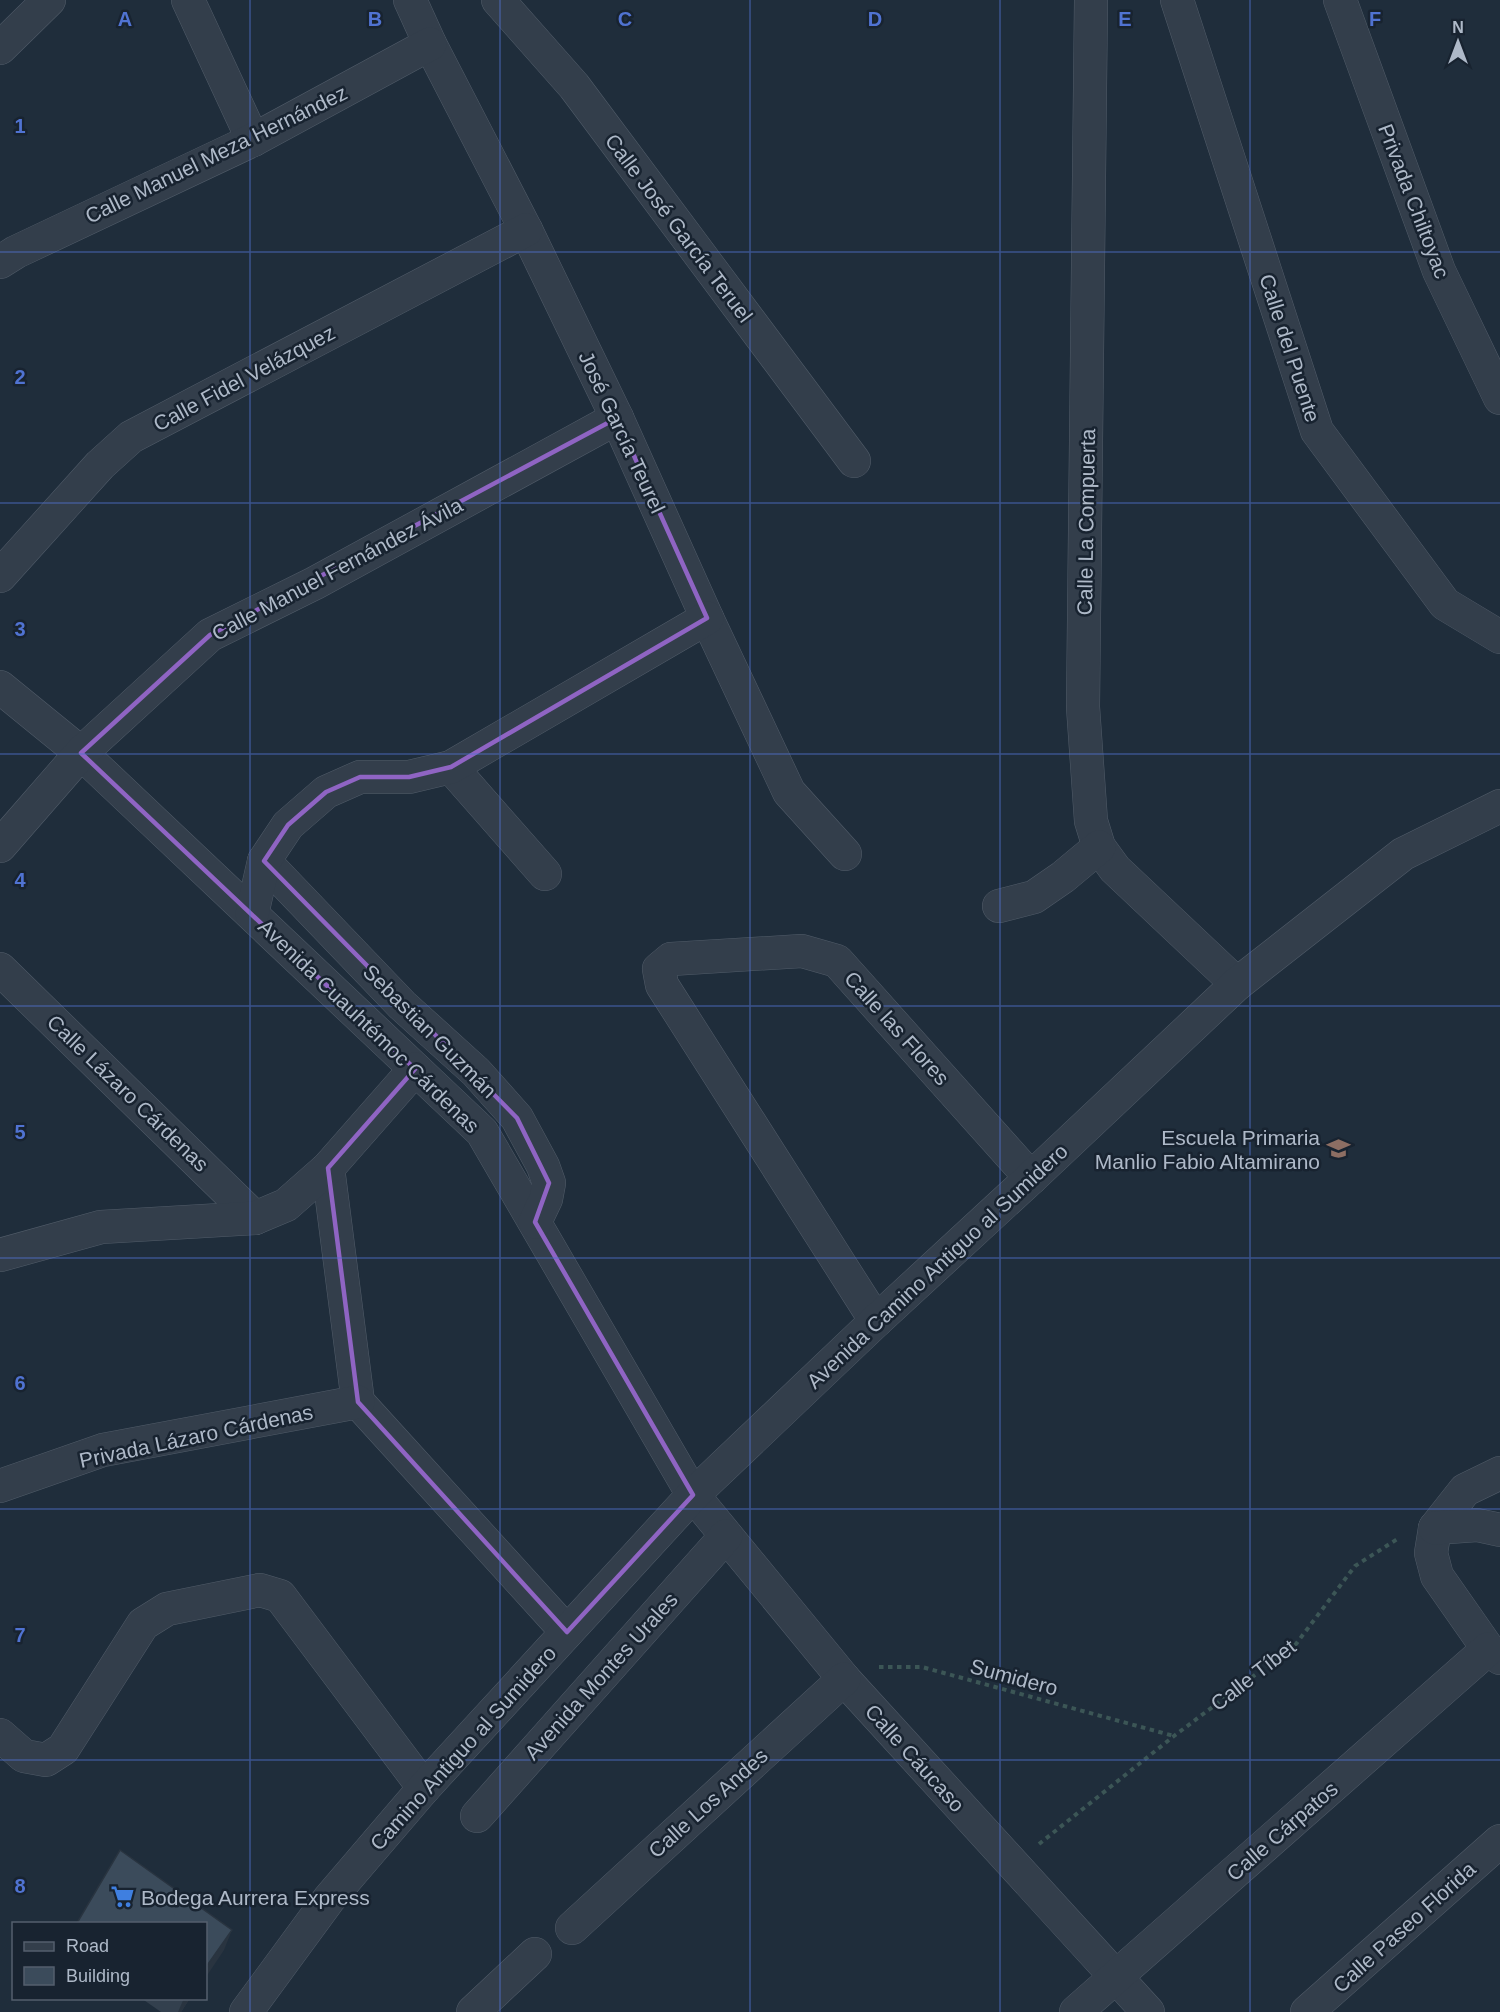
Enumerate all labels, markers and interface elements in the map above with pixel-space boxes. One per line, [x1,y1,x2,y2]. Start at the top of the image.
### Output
text: A [118,8,132,30]
text: B [368,8,382,30]
text: C [618,8,632,30]
text: D [868,8,882,30]
text: E [1118,8,1132,30]
text: F [1369,8,1381,30]
north arrow [1428,12,1488,72]
text: N [1452,19,1464,36]
street label: Calle Manuel Meza Hernández [81,80,351,228]
text: 1 [14,115,26,137]
street label: Privada Chiltoyac [1374,121,1454,281]
street label: Calle José García Teruel [601,129,757,327]
street label: Calle del Puente [1255,271,1325,425]
street label: Calle Fidel Velázquez [149,320,339,436]
street label: José García Teurel [574,347,670,517]
text: 2 [14,366,26,388]
street label: Calle La Compuerta [1073,428,1099,616]
street label: Calle Manuel Fernández Ávila [208,493,466,645]
text: 3 [14,618,26,640]
text: 4 [14,869,26,891]
street label: Avenida Cuauhtémoc Cárdenas [254,914,484,1138]
street label: Sebastian Guzmán [359,960,501,1102]
street label: Calle las Flores [840,967,954,1089]
street label: Calle Lázaro Cárdenas [43,1010,213,1176]
text: 5 [14,1121,26,1143]
place label: Escuela Primaria Manlio Fabio Altamirano [1095,1126,1320,1173]
school or university icon: Escuela Primaria Manlio Fabio Altamirano [1325,1136,1351,1162]
street label: Avenida Camino Antiguo al Sumidero [802,1139,1072,1393]
text: 6 [14,1372,26,1394]
street label: Privada Lázaro Cárdenas [77,1400,315,1472]
street label: Avenida Montes Urales [520,1588,682,1764]
text: 7 [14,1624,26,1646]
street label: Calle Tíbet [1206,1635,1300,1715]
street label: Camino Antiguo al Sumidero [365,1641,561,1855]
street label: Sumidero [968,1654,1060,1700]
street label: Calle Cáucaso [861,1700,969,1816]
street label: Calle Los Andes [644,1744,772,1862]
street label: Calle Cárpatos [1222,1777,1342,1885]
street label: Calle Paseo Florida [1328,1857,1480,1997]
text: 8 [14,1875,26,1897]
supermarket icon: Bodega Aurrera Express [110,1884,136,1910]
place label: Bodega Aurrera Express [141,1886,370,1909]
legend [12,1922,207,2000]
text: Road [66,1936,109,1956]
text: Building [66,1966,130,1986]

